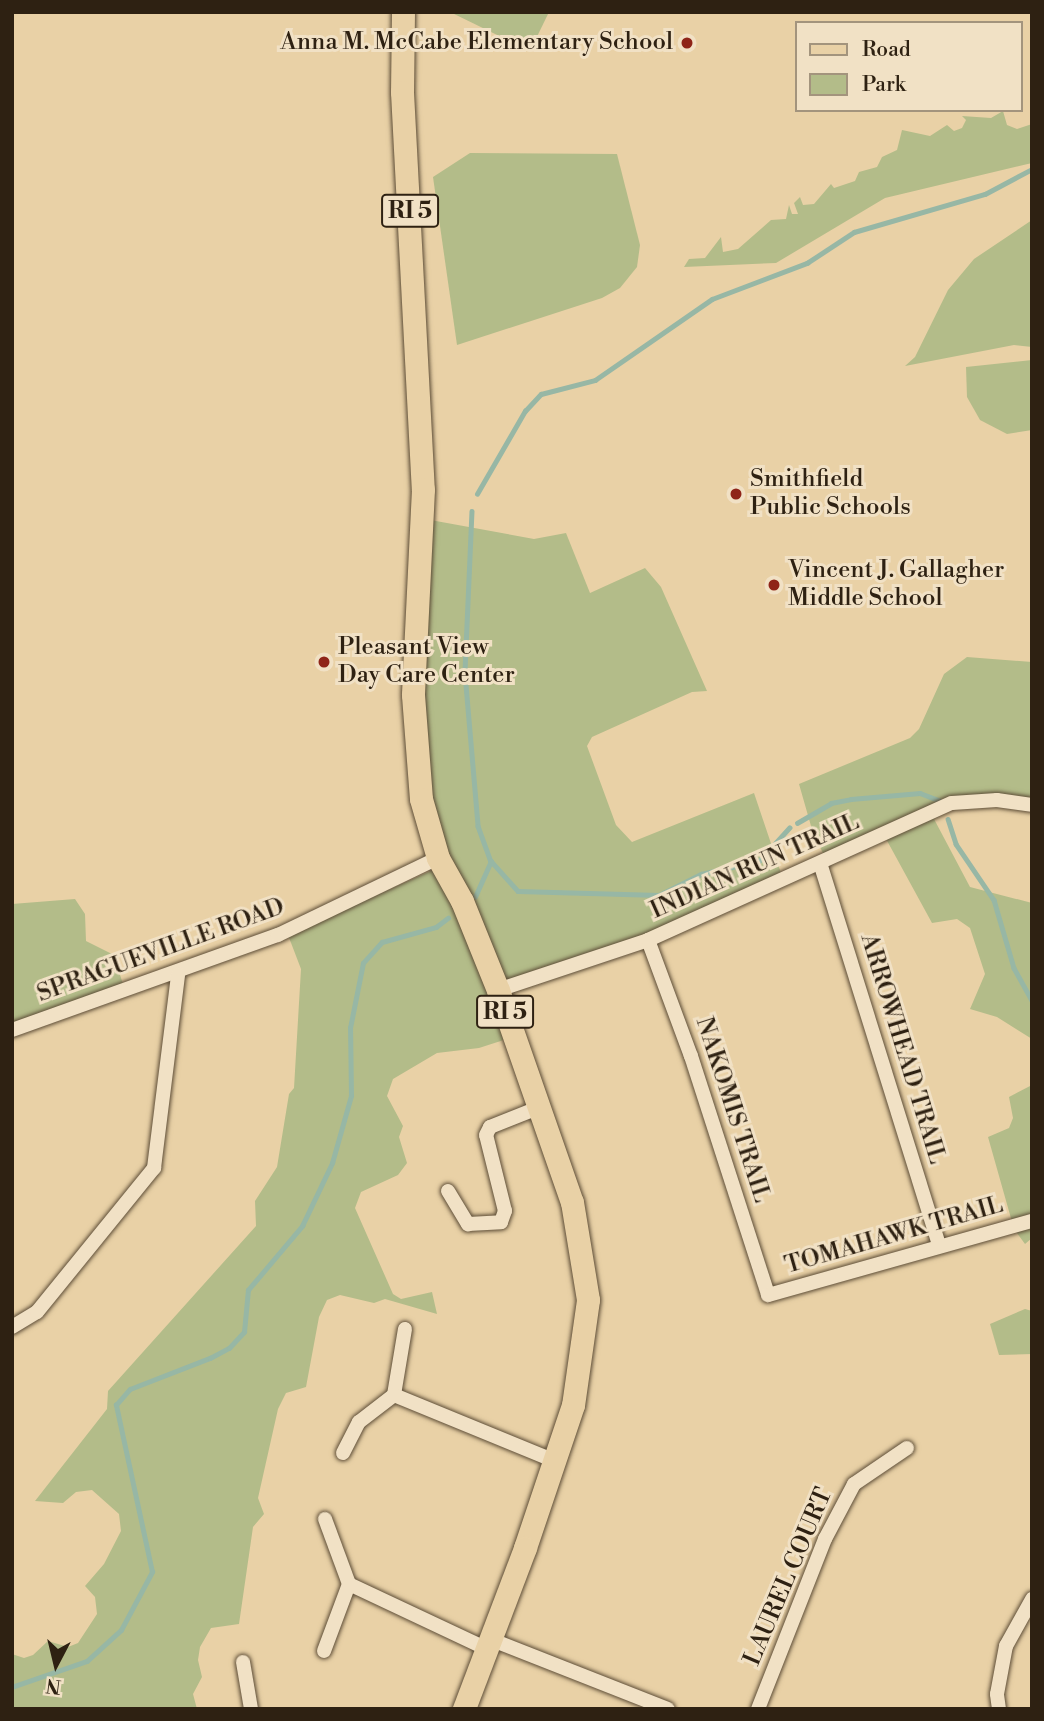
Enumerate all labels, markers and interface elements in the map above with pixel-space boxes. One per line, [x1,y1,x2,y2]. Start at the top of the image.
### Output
legend [796,21,1023,112]
place label: Anna M. McCabe Elementary School [280,29,673,57]
marker: Anna M. McCabe Elementary School [679,35,695,51]
text: Road [862,37,911,63]
text: Park [862,72,906,98]
road number: RI 5 [380,192,440,230]
place label: Smithfield Public Schools [750,466,911,522]
marker: Smithfield Public Schools [728,486,744,502]
place label: Vincent J. Gallagher Middle School [788,557,1004,613]
marker: Vincent J. Gallagher Middle School [766,577,782,593]
place label: Pleasant View Day Care Center [338,634,515,690]
marker: Pleasant View Day Care Center [316,654,332,670]
street label: INDIAN RUN TRAIL [646,808,864,926]
street label: SPRAGUEVILLE ROAD [33,893,289,1009]
street label: ARROWHEAD TRAIL [853,930,951,1168]
road number: RI 5 [475,993,535,1032]
street label: NAKOMIS TRAIL [688,1014,776,1206]
street label: TOMAHAWK TRAIL [782,1191,1006,1281]
street label: LAUREL COURT [739,1484,839,1670]
north arrow [21,1630,91,1700]
text: N [45,1673,62,1699]

